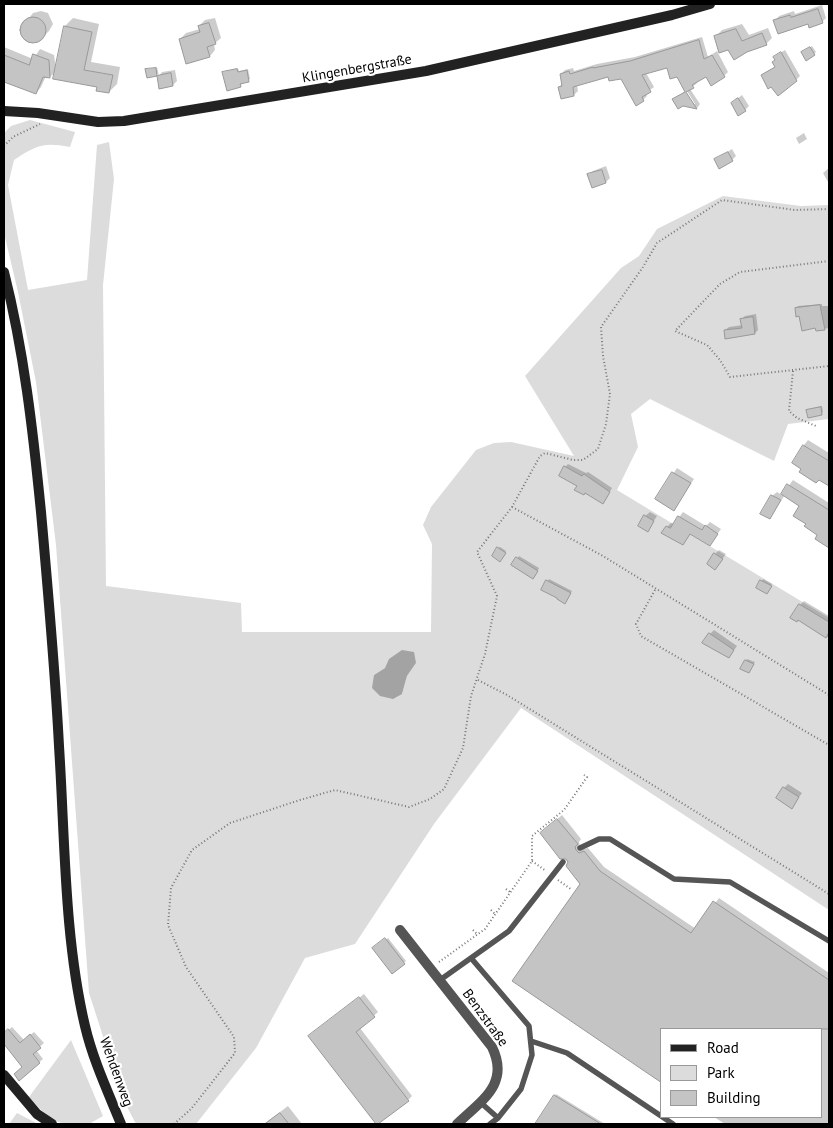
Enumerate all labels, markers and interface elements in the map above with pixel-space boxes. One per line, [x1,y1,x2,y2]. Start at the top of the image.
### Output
street label: Klingenbergstraße [301,51,413,87]
street label: Benzstraße [459,986,511,1050]
legend [660,1028,823,1118]
street label: Wehdenweg [96,1035,136,1109]
text: Road [707,1038,739,1057]
text: Park [707,1063,735,1082]
text: Building [707,1088,761,1107]

